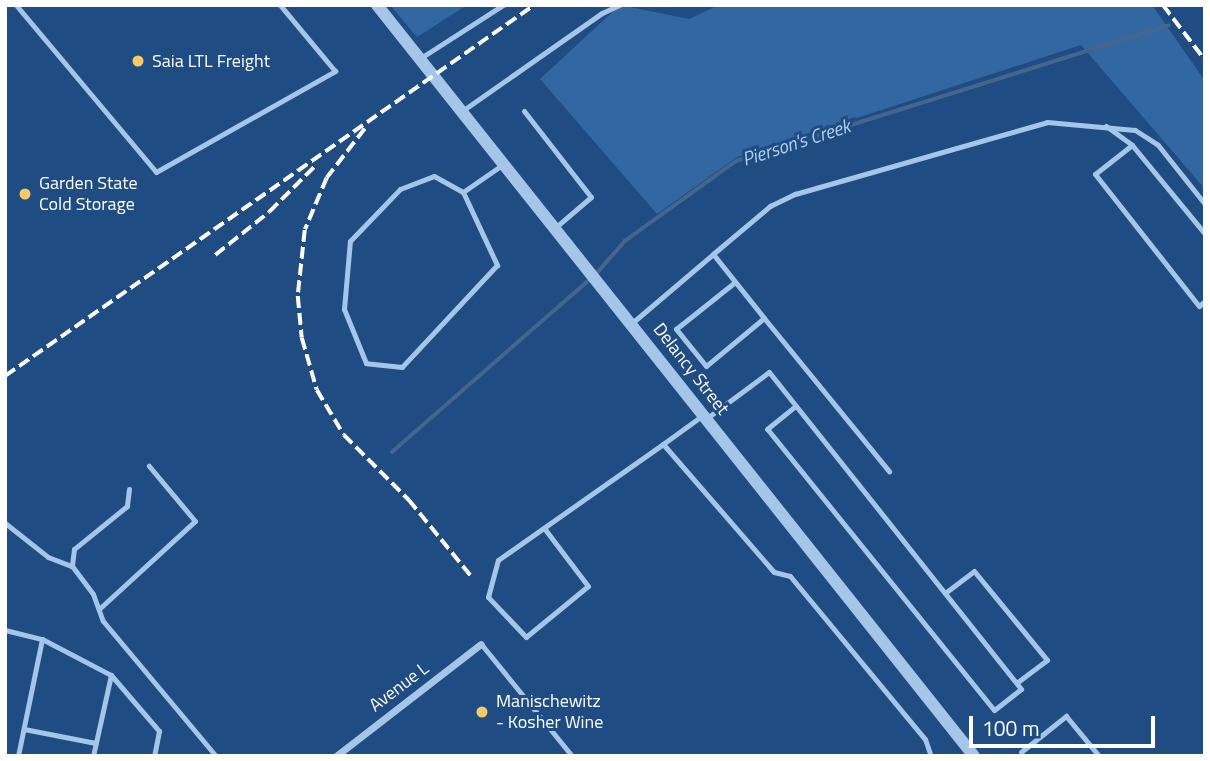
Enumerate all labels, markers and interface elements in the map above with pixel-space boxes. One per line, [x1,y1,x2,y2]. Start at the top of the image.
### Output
place label: Saia LTL Freight [152,50,270,72]
marker: Saia LTL Freight [130,53,146,69]
water label: Pierson's Creek [739,114,853,170]
place label: Garden State Cold Storage [39,173,138,216]
marker: Garden State Cold Storage [17,186,33,202]
street label: Delancy Street [648,319,734,419]
street label: Avenue L [365,658,433,716]
place label: Manischewitz - Kosher Wine [496,691,603,734]
scale bar [972,702,1158,746]
marker: Manischewitz - Kosher Wine [474,704,490,720]
text: 100 m [982,712,1039,744]

